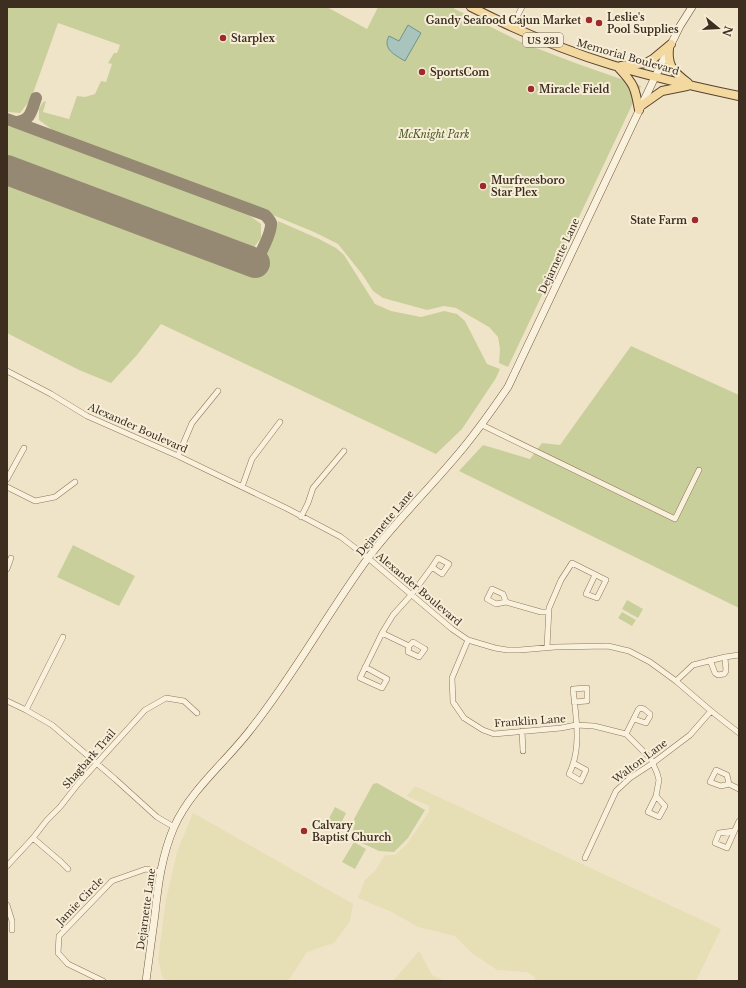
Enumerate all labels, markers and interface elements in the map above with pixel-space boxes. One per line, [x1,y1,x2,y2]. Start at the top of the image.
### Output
north arrow [698,8,738,48]
place label: Leslie's Pool Supplies [607,11,679,36]
place label: Gandy Seafood Cajun Market [426,14,581,27]
marker: Gandy Seafood Cajun Market [584,15,594,25]
marker: Leslie's Pool Supplies [594,18,604,28]
text: N [719,24,736,39]
place label: Starplex [231,32,275,45]
marker: Starplex [218,33,228,43]
road number: US 231 [523,33,563,47]
street label: Memorial Boulevard [575,36,681,78]
place label: SportsCom [430,66,489,79]
marker: SportsCom [417,67,427,77]
place label: Miracle Field [539,83,609,96]
marker: Miracle Field [526,84,536,94]
park label: McKnight Park [398,128,469,141]
place label: Murfreesboro Star Plex [491,174,565,199]
marker: Murfreesboro Star Plex [478,181,488,191]
place label: State Farm [630,214,687,227]
marker: State Farm [690,215,700,225]
street label: Dejarnette Lane [536,216,582,296]
street label: Alexander Boulevard [85,400,190,456]
street label: Dejarnette Lane [354,487,417,559]
street label: Alexander Boulevard [373,549,465,629]
street label: Franklin Lane [494,712,567,730]
street label: Shagbark Trail [60,727,118,791]
street label: Walton Lane [609,736,670,786]
place label: Calvary Baptist Church [312,819,392,844]
marker: Calvary Baptist Church [299,826,309,836]
street label: Dejarnette Lane [134,867,158,951]
street label: Jamie Circle [52,874,107,929]

